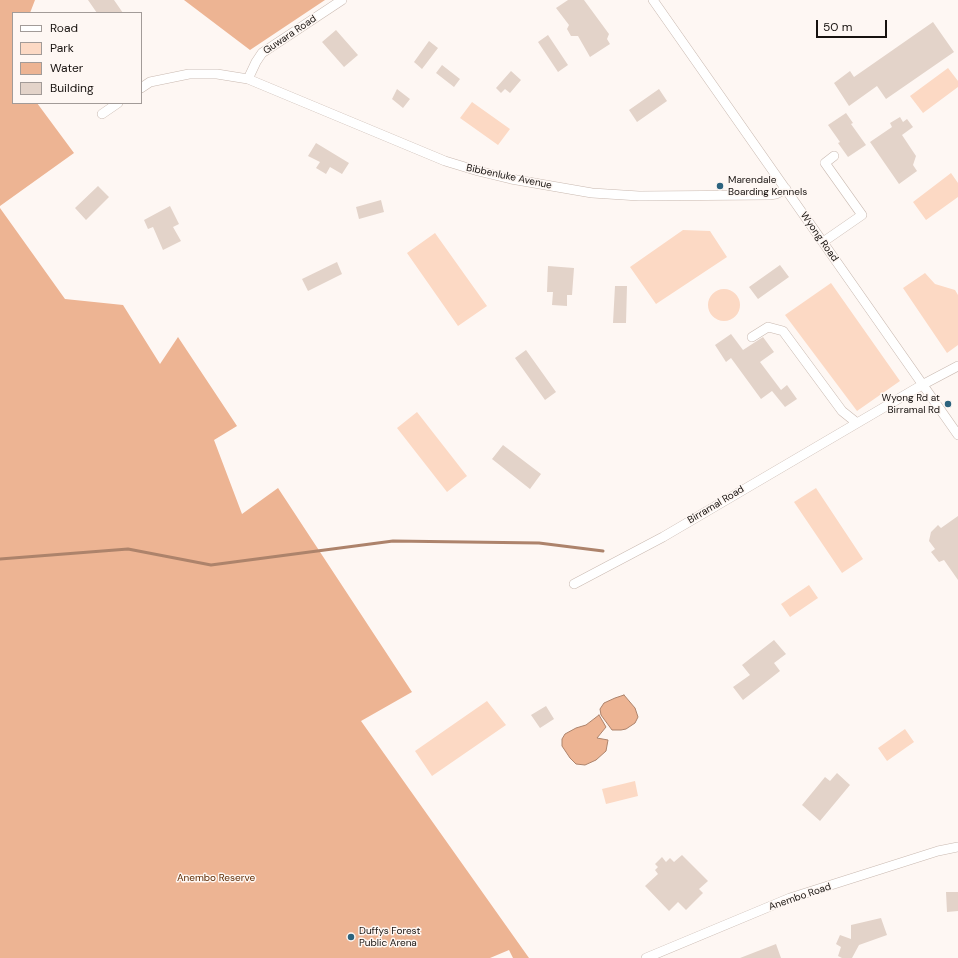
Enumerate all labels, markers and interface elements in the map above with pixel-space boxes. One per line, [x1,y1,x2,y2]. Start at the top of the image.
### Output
legend [12,12,142,104]
scale bar [818,12,889,38]
street label: Guwara Road [261,13,319,57]
text: 50 m [823,19,852,35]
text: Road [50,20,78,36]
text: Park [50,40,74,56]
text: Water [50,60,83,76]
text: Building [50,80,94,96]
street label: Bibbenluke Avenue [465,162,553,192]
place label: Marendale Boarding Kennels [728,174,807,198]
marker: Marendale Boarding Kennels [715,181,725,191]
street label: Wyong Road [797,210,841,264]
place label: Wyong Rd at Birramal Rd [882,392,940,416]
marker: Wyong Rd at Birramal Rd [943,399,953,409]
street label: Birramal Road [686,483,746,527]
park label: Anembo Reserve [177,872,255,884]
street label: Anembo Road [767,881,833,913]
place label: Duffys Forest Public Arena [359,925,420,948]
marker: Duffys Forest Public Arena [346,932,356,942]

